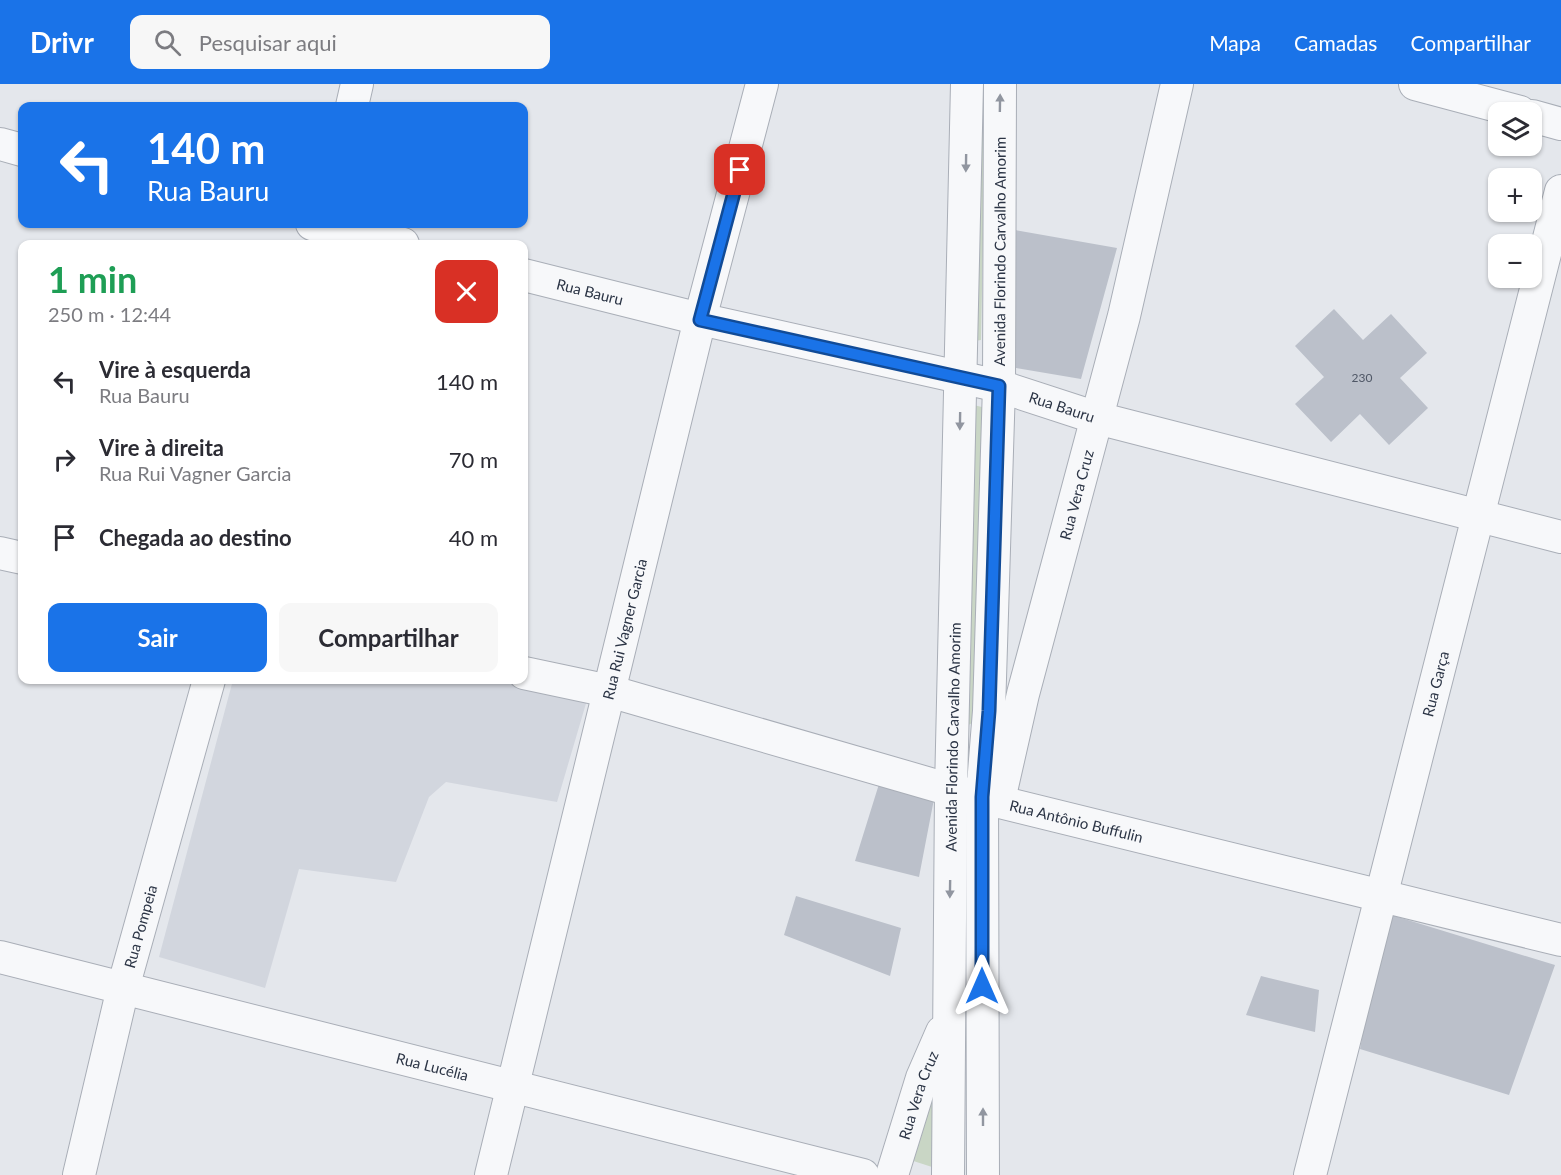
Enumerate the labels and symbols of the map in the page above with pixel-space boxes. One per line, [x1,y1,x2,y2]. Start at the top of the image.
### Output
one-way arrow [995,93,1005,112]
street label: Avenida Florindo Carvalho Amorim [990,137,1009,366]
pin [714,144,765,195]
one-way arrow [961,154,970,173]
street label: Rua Bauru [555,275,625,308]
house number: 230 [1352,370,1372,385]
street label: Rua Bauru [1027,387,1097,426]
one-way arrow [955,412,965,431]
street label: Rua Vera Cruz [1056,447,1097,542]
street label: Rua Rui Vagner Garcia [598,557,650,701]
street label: Avenida Florindo Carvalho Amorim [942,622,964,852]
street label: Rua Garça [1418,649,1452,718]
street label: Rua Antônio Buffulin [1008,796,1145,846]
one-way arrow [945,880,954,899]
street label: Rua Pompeia [120,883,160,970]
position arrow [950,954,1014,1018]
street label: Rua Lucélia [394,1048,471,1084]
street label: Rua Vera Cruz [895,1048,942,1142]
one-way arrow [978,1107,988,1126]

